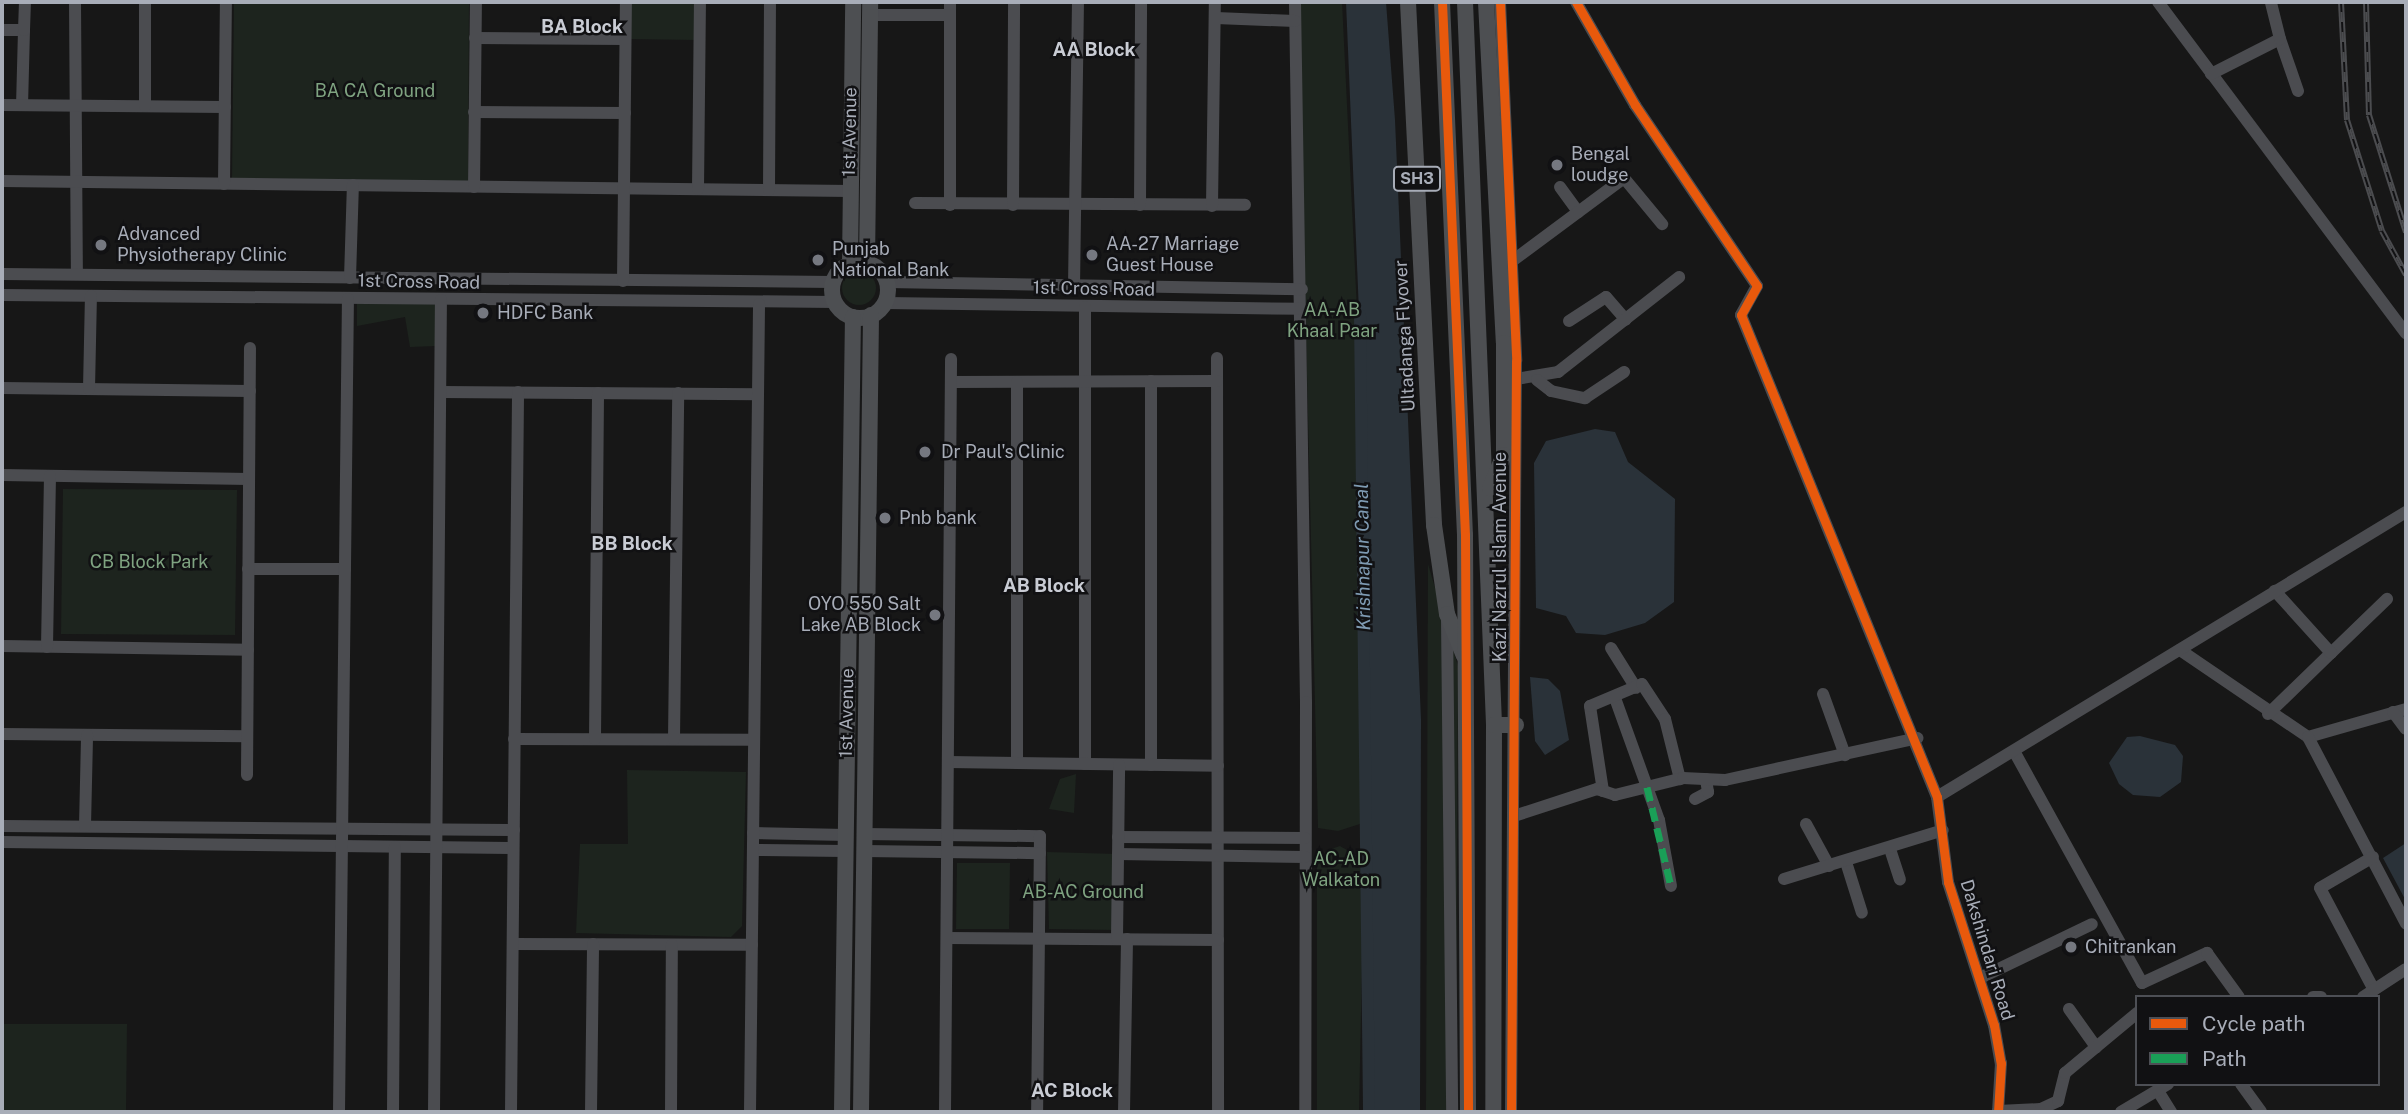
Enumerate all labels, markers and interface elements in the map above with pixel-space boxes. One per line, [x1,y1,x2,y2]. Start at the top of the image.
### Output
district label: BA Block [541,16,623,38]
district label: AA Block [1052,39,1136,61]
park label: BA CA Ground [315,80,435,102]
street label: 1st Avenue [838,87,862,177]
place label: Bengal loudge [1571,144,1630,186]
marker: Bengal loudge [1549,157,1565,173]
road number: SH3 [1392,167,1442,192]
place label: Advanced Physiotherapy Clinic [117,224,287,266]
place label: AA-27 Marriage Guest House [1106,234,1239,276]
marker: Advanced Physiotherapy Clinic [91,235,111,255]
place label: Punjab National Bank [832,239,949,282]
marker: AA-27 Marriage Guest House [1084,247,1100,263]
marker: Punjab National Bank [810,252,826,268]
street label: Ultadanga Flyover [1390,260,1420,412]
street label: 1st Cross Road [358,270,480,294]
street label: 1st Cross Road [1033,277,1155,301]
park label: AA-AB Khaal Paar [1287,300,1377,342]
place label: HDFC Bank [497,302,593,324]
marker: HDFC Bank [475,305,491,321]
place label: Dr Paul's Clinic [941,441,1065,463]
marker: Dr Paul's Clinic [915,442,935,462]
street label: Kazi Nazrul Islam Avenue [1489,452,1511,662]
water label: Krishnapur Canal [1350,483,1376,631]
place label: Pnb bank [899,507,977,529]
marker: Pnb bank [877,510,893,526]
district label: BB Block [591,533,673,555]
park label: CB Block Park [90,551,208,573]
district label: AB Block [1003,575,1085,597]
place label: OYO 550 Salt Lake AB Block [800,594,921,636]
marker: OYO 550 Salt Lake AB Block [927,607,943,623]
street label: 1st Avenue [835,668,859,758]
park label: AC-AD Walkaton [1302,849,1380,892]
street label: Dakshindari Road [1955,877,2019,1023]
park label: AB-AC Ground [1022,881,1144,903]
place label: Chitrankan [2085,936,2176,958]
marker: Chitrankan [2063,939,2079,955]
legend [2135,995,2380,1086]
text: Cycle path [2202,1011,2305,1036]
text: Path [2202,1046,2247,1071]
district label: AC Block [1031,1080,1113,1102]

